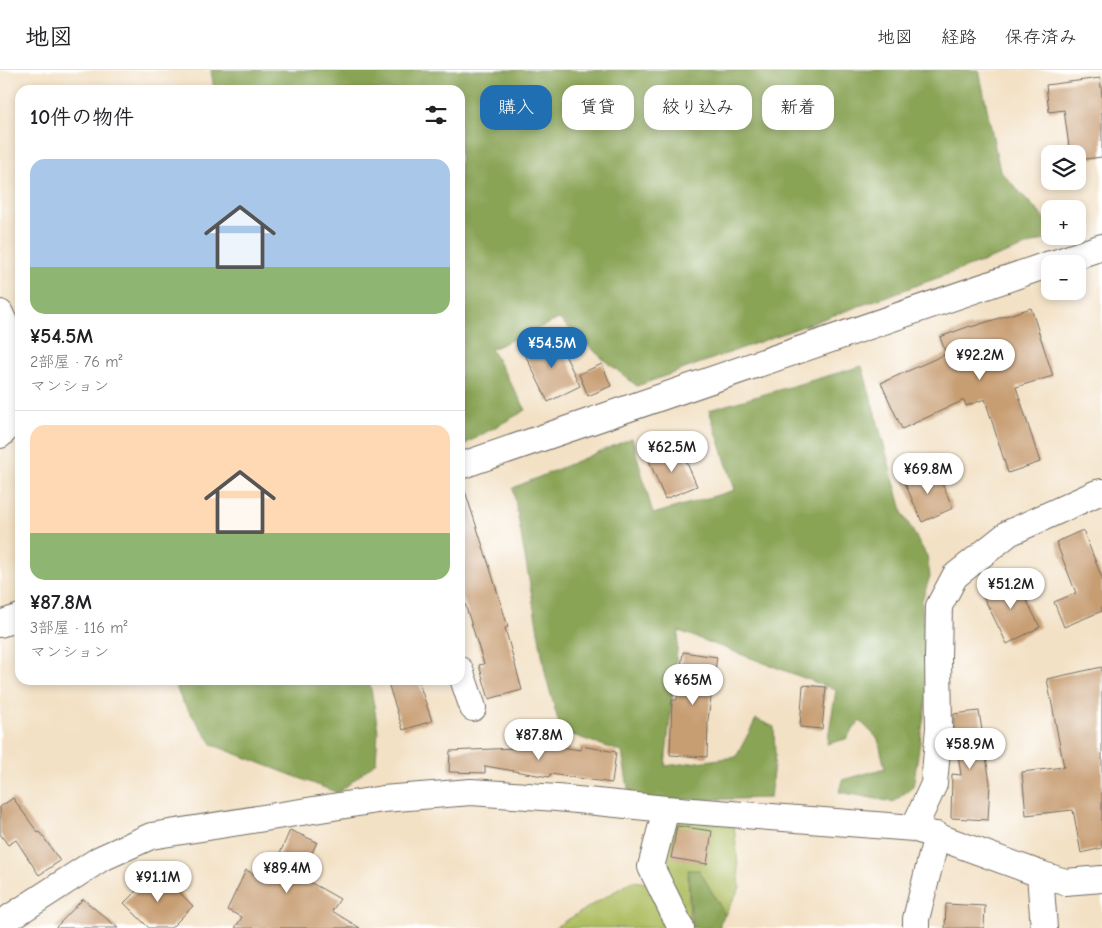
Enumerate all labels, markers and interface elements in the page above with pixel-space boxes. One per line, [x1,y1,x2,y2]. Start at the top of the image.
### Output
text: 地図 [25,23,73,51]
text: 地図 [877,27,913,48]
text: 経路 [941,27,977,48]
text: 保存済み [1005,27,1077,48]
chip: 購入 [480,85,552,130]
chip: 賃貸 [562,85,634,130]
chip: 絞り込み [644,85,752,130]
chip: 新着 [762,85,834,130]
icon: filters [422,101,450,129]
text: 10件の物件 [30,105,134,129]
map controls [1041,145,1086,300]
button: layers [1041,145,1086,190]
icon: home [195,192,285,282]
button: + [1041,200,1086,245]
button: − [1041,255,1086,300]
text: ¥54.5M [30,324,93,348]
pin: ¥54.5M [511,326,593,369]
text: ¥54.5M [528,334,576,352]
pin: ¥92.2M [939,338,1021,381]
text: ¥92.2M [956,346,1004,364]
text: 2部屋 · 76 m² [30,353,123,371]
text: マンション [30,377,109,395]
pin: ¥62.5M [631,430,713,473]
text: ¥62.5M [648,438,696,456]
pin: ¥69.8M [887,452,969,495]
icon: home [195,457,285,547]
text: ¥69.8M [904,460,952,478]
pin: ¥51.2M [970,568,1052,610]
text: ¥51.2M [988,575,1034,593]
text: ¥87.8M [30,590,92,614]
text: 3部屋 · 116 m² [30,619,128,637]
text: マンション [30,643,109,661]
pin: ¥65M [663,664,723,706]
text: ¥65M [674,671,712,689]
pin: ¥87.8M [498,718,580,761]
text: ¥87.8M [515,726,563,744]
pin: ¥58.9M [929,728,1011,770]
text: ¥58.9M [946,735,994,753]
pin: ¥89.4M [246,852,328,894]
text: ¥89.4M [263,859,311,877]
pin: ¥91.1M [117,860,199,903]
text: ¥91.1M [136,868,180,886]

